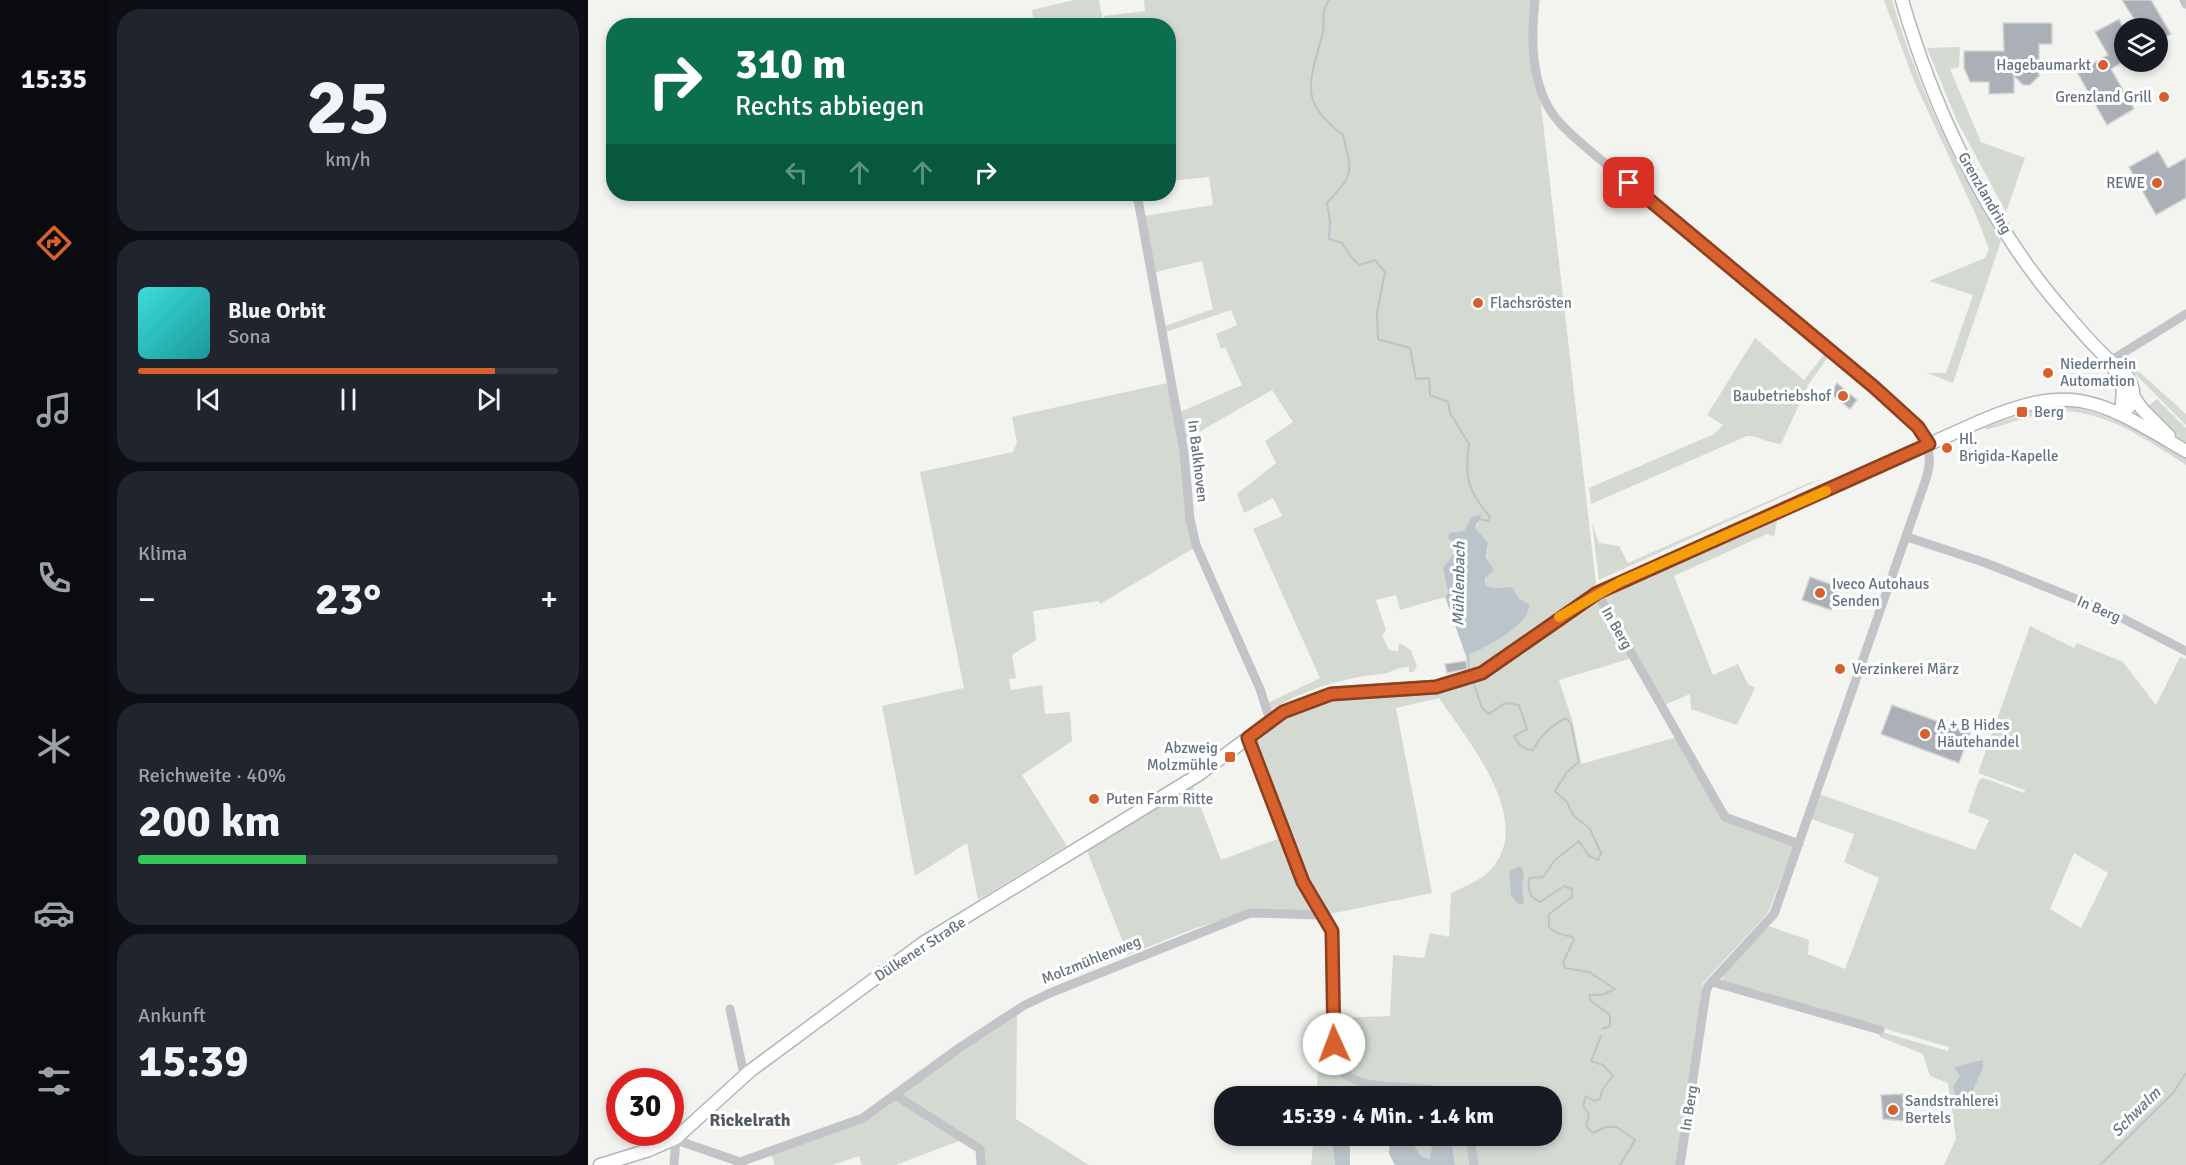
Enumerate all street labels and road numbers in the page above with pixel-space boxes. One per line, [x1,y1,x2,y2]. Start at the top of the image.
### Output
street label: Grenzlandring [1954,149,2016,237]
street label: In Balkhoven [1184,419,1212,503]
street label: In Berg [2074,592,2124,626]
street label: In Berg [1598,604,1636,652]
street label: Dülkener Straße [871,913,969,985]
street label: Molzmühlenweg [1039,932,1143,988]
street label: In Berg [1677,1084,1701,1132]

